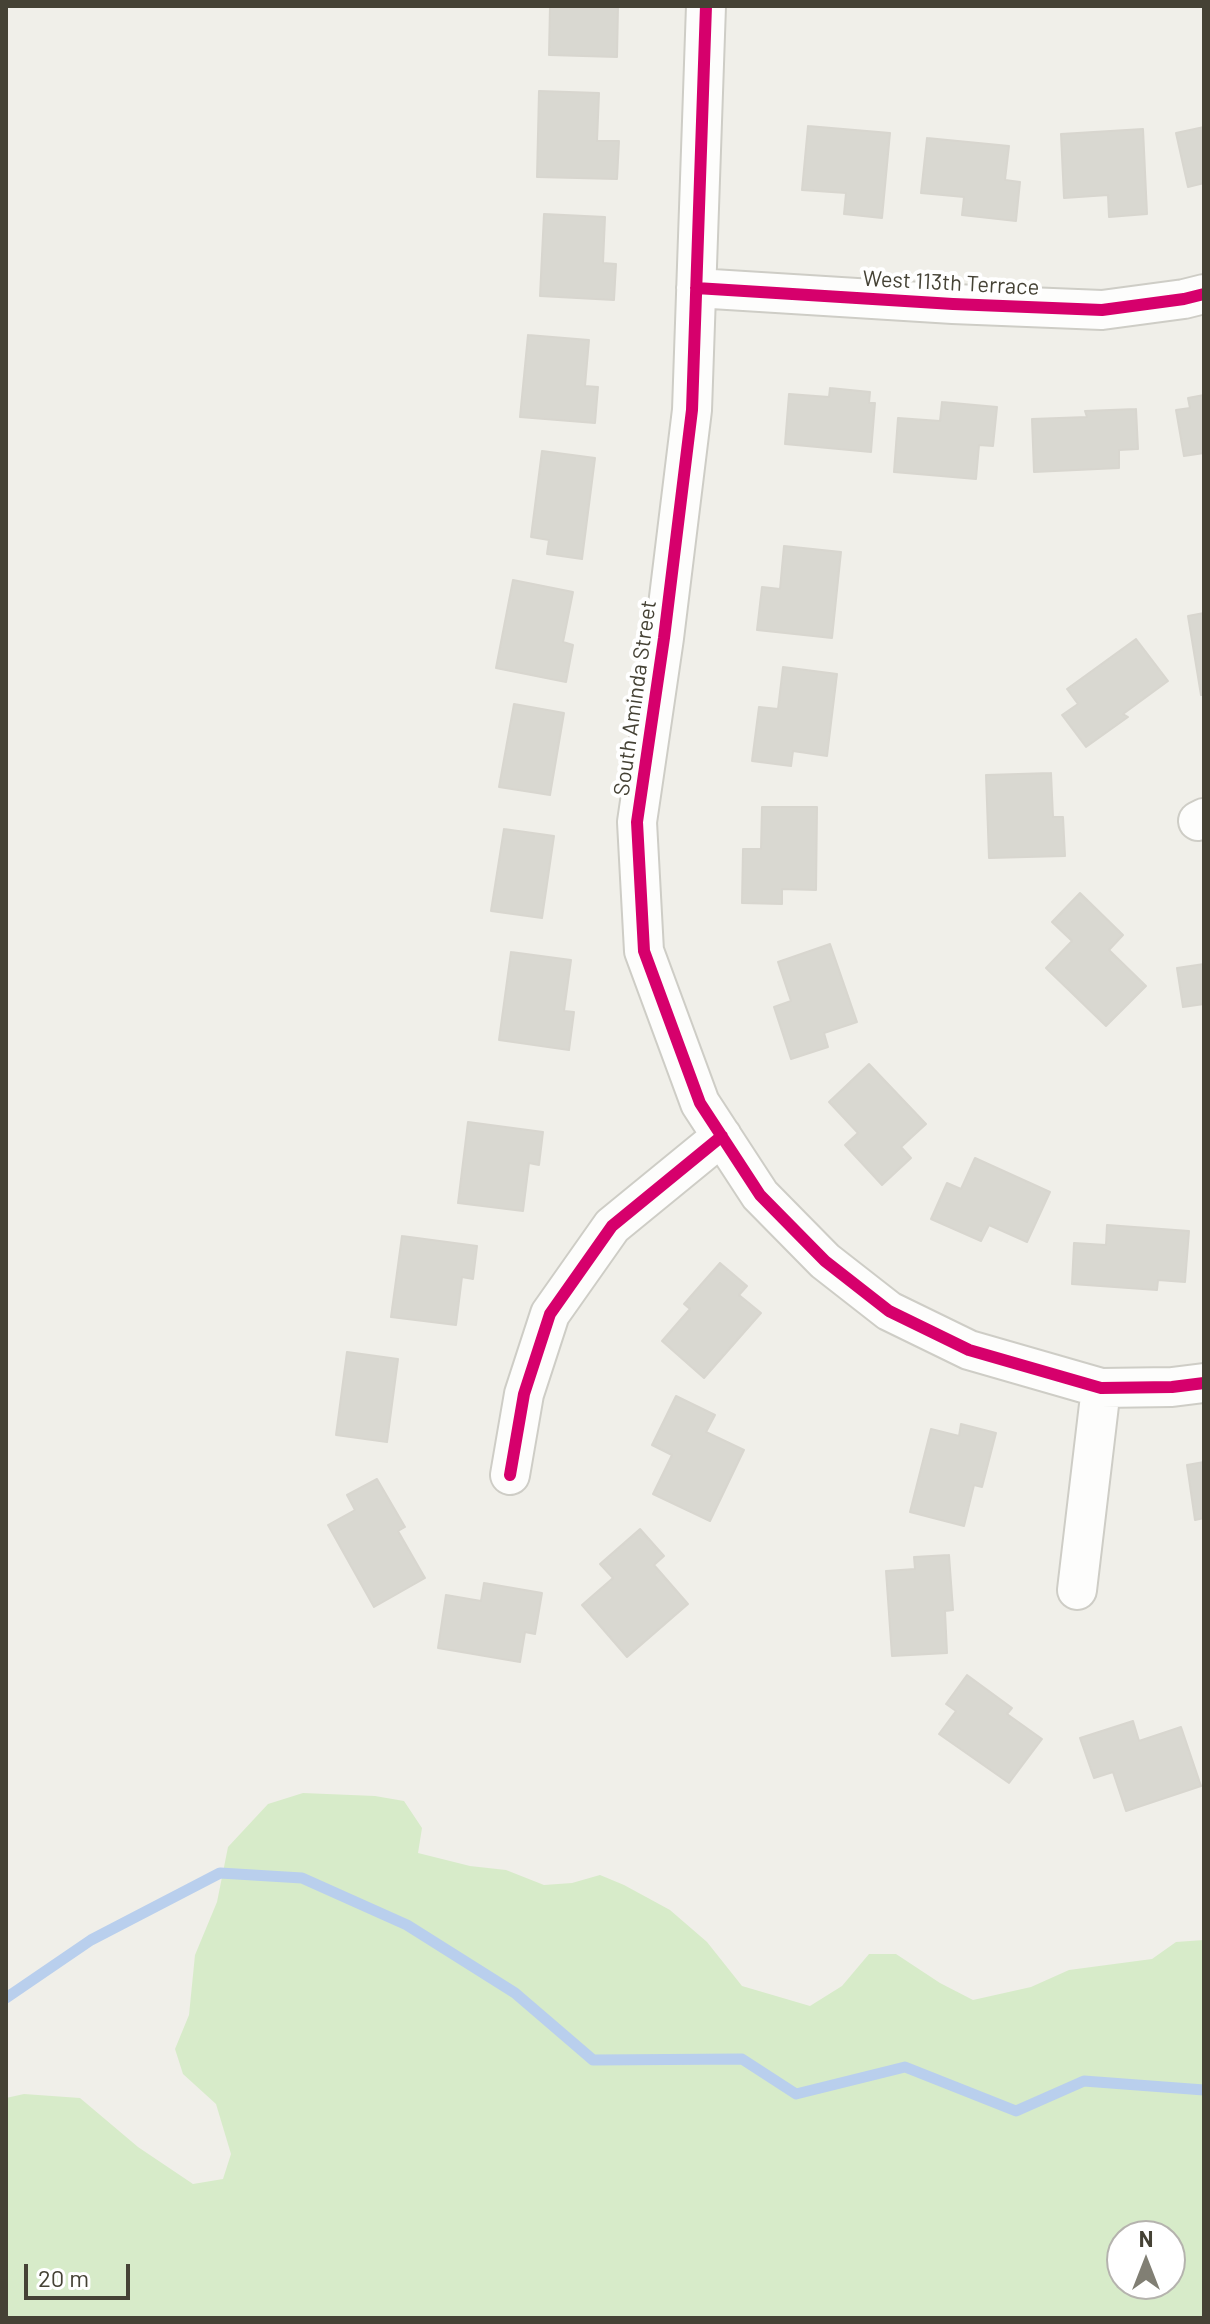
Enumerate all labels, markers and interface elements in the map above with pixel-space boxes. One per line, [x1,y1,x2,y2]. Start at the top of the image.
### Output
street label: West 113th Terrace [862,265,1040,301]
street label: South Aminda Street [608,598,662,798]
north arrow [1106,2220,1186,2300]
text: N [1139,2225,1153,2251]
scale bar [28,2248,134,2298]
text: 20 m [38,2263,89,2292]

